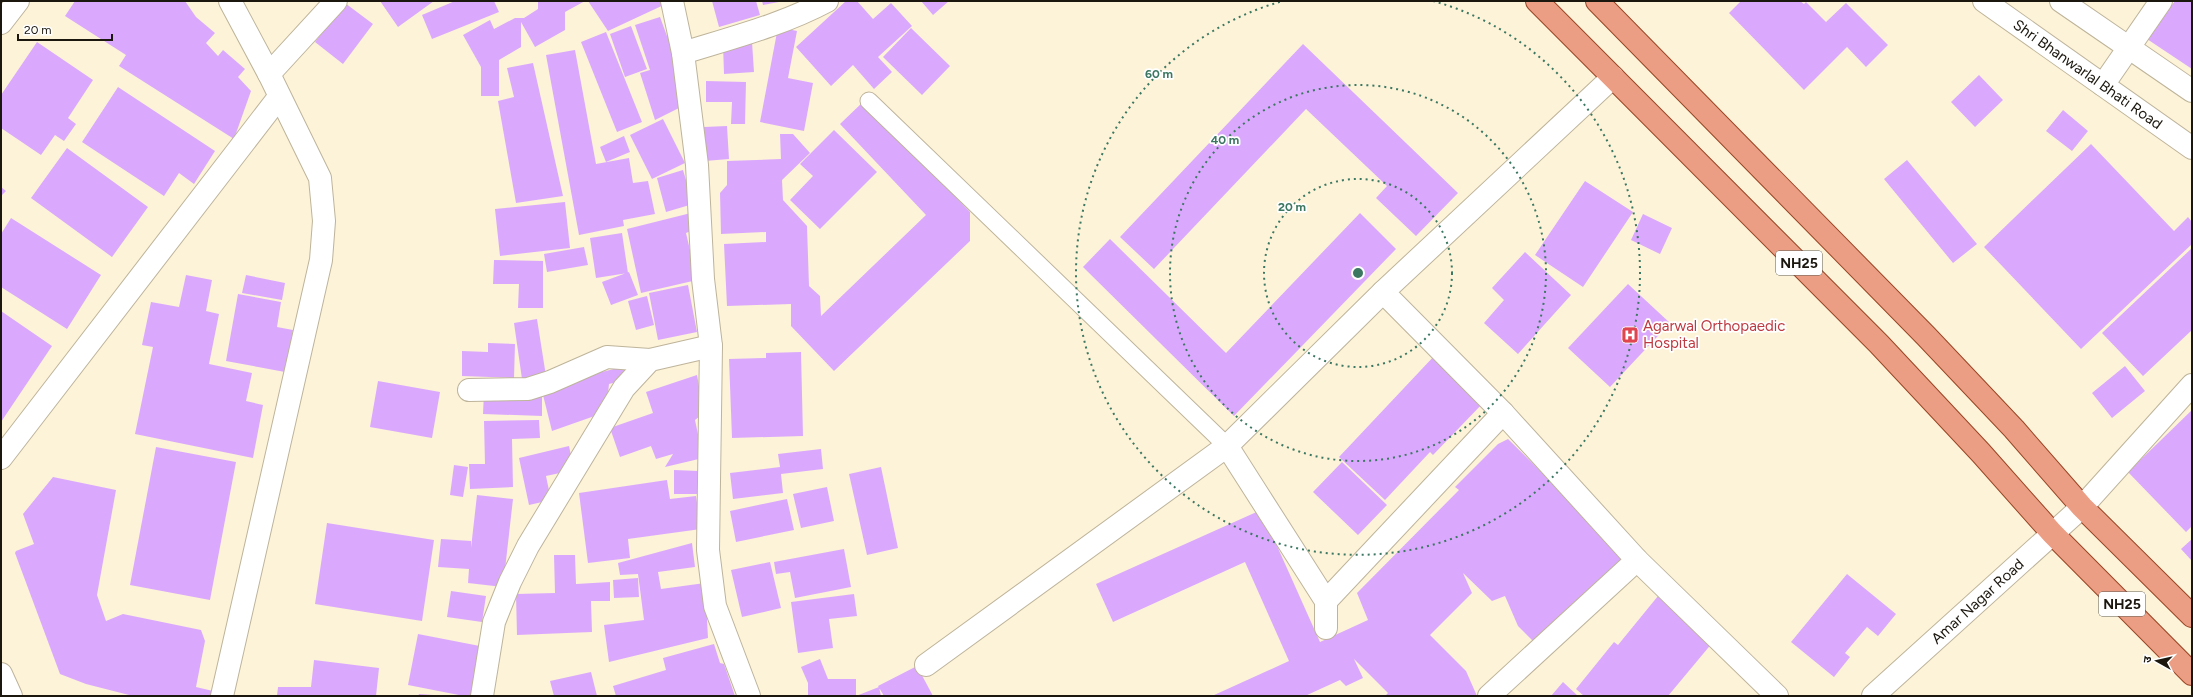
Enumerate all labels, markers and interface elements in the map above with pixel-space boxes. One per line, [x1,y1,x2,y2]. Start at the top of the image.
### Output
street label: Shri Bhanwarlal Bhati Road [2010,15,2166,133]
scale bar [18,16,112,42]
text: 20 m [24,23,52,37]
text: 60 m [1145,67,1173,81]
text: 40 m [1211,133,1239,147]
text: 20 m [1278,200,1306,214]
road number: NH25 [1776,251,1822,275]
centre of rings [1351,266,1365,280]
place label: Agarwal Orthopaedic Hospital [1643,317,1785,352]
hospital icon: Agarwal Orthopaedic Hospital [1620,325,1640,345]
street label: Amar Nagar Road [1928,555,2028,648]
road number: NH25 [2099,592,2145,616]
north arrow [2137,641,2177,681]
text: उ [2141,655,2155,664]

